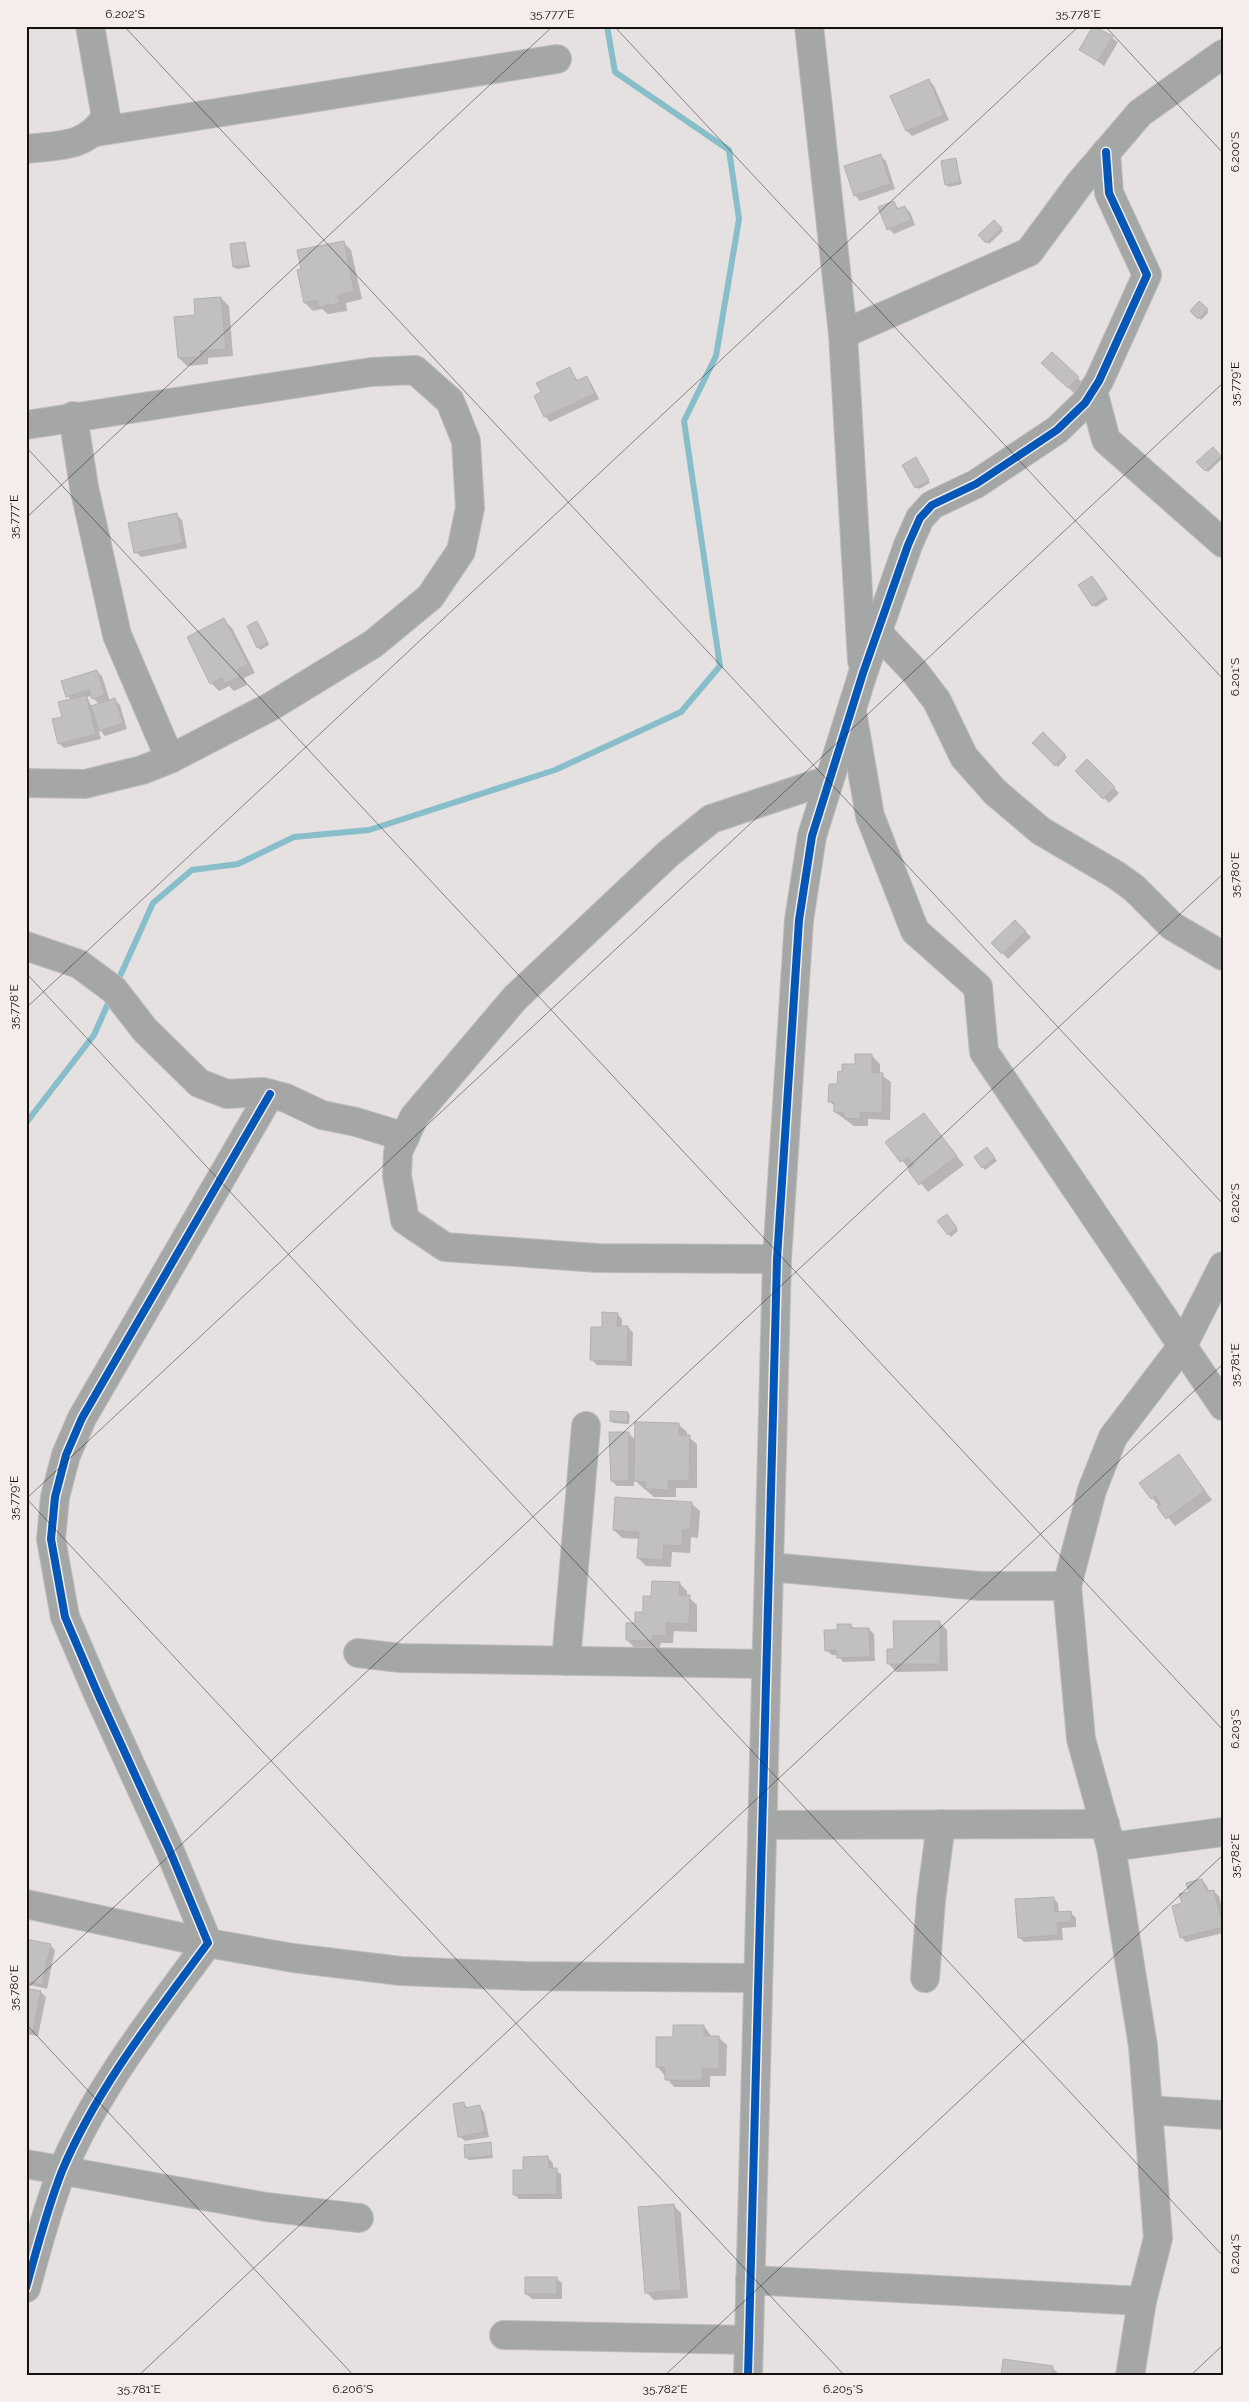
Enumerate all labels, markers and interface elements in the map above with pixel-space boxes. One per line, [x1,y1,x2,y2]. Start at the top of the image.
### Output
text: 6.202°S [105,7,145,21]
text: 35.777°E [530,7,574,21]
text: 35.778°E [1055,7,1101,21]
text: 6.200°S [1228,132,1242,172]
text: 35.779°E [1228,362,1242,406]
text: 35.777°E [7,495,21,539]
text: 6.201°S [1228,658,1242,696]
text: 35.780°E [1228,852,1242,898]
text: 35.778°E [7,984,21,1030]
text: 6.202°S [1228,1183,1242,1223]
text: 35.781°E [1228,1343,1242,1387]
text: 35.779°E [7,1476,21,1520]
text: 6.203°S [1228,1709,1242,1749]
text: 35.782°E [1228,1833,1242,1879]
text: 35.780°E [7,1965,21,2011]
text: 6.204°S [1228,2234,1242,2274]
text: 35.781°E [117,2382,161,2396]
text: 6.206°S [333,2382,373,2396]
text: 35.782°E [642,2382,688,2396]
text: 6.205°S [823,2382,863,2396]

